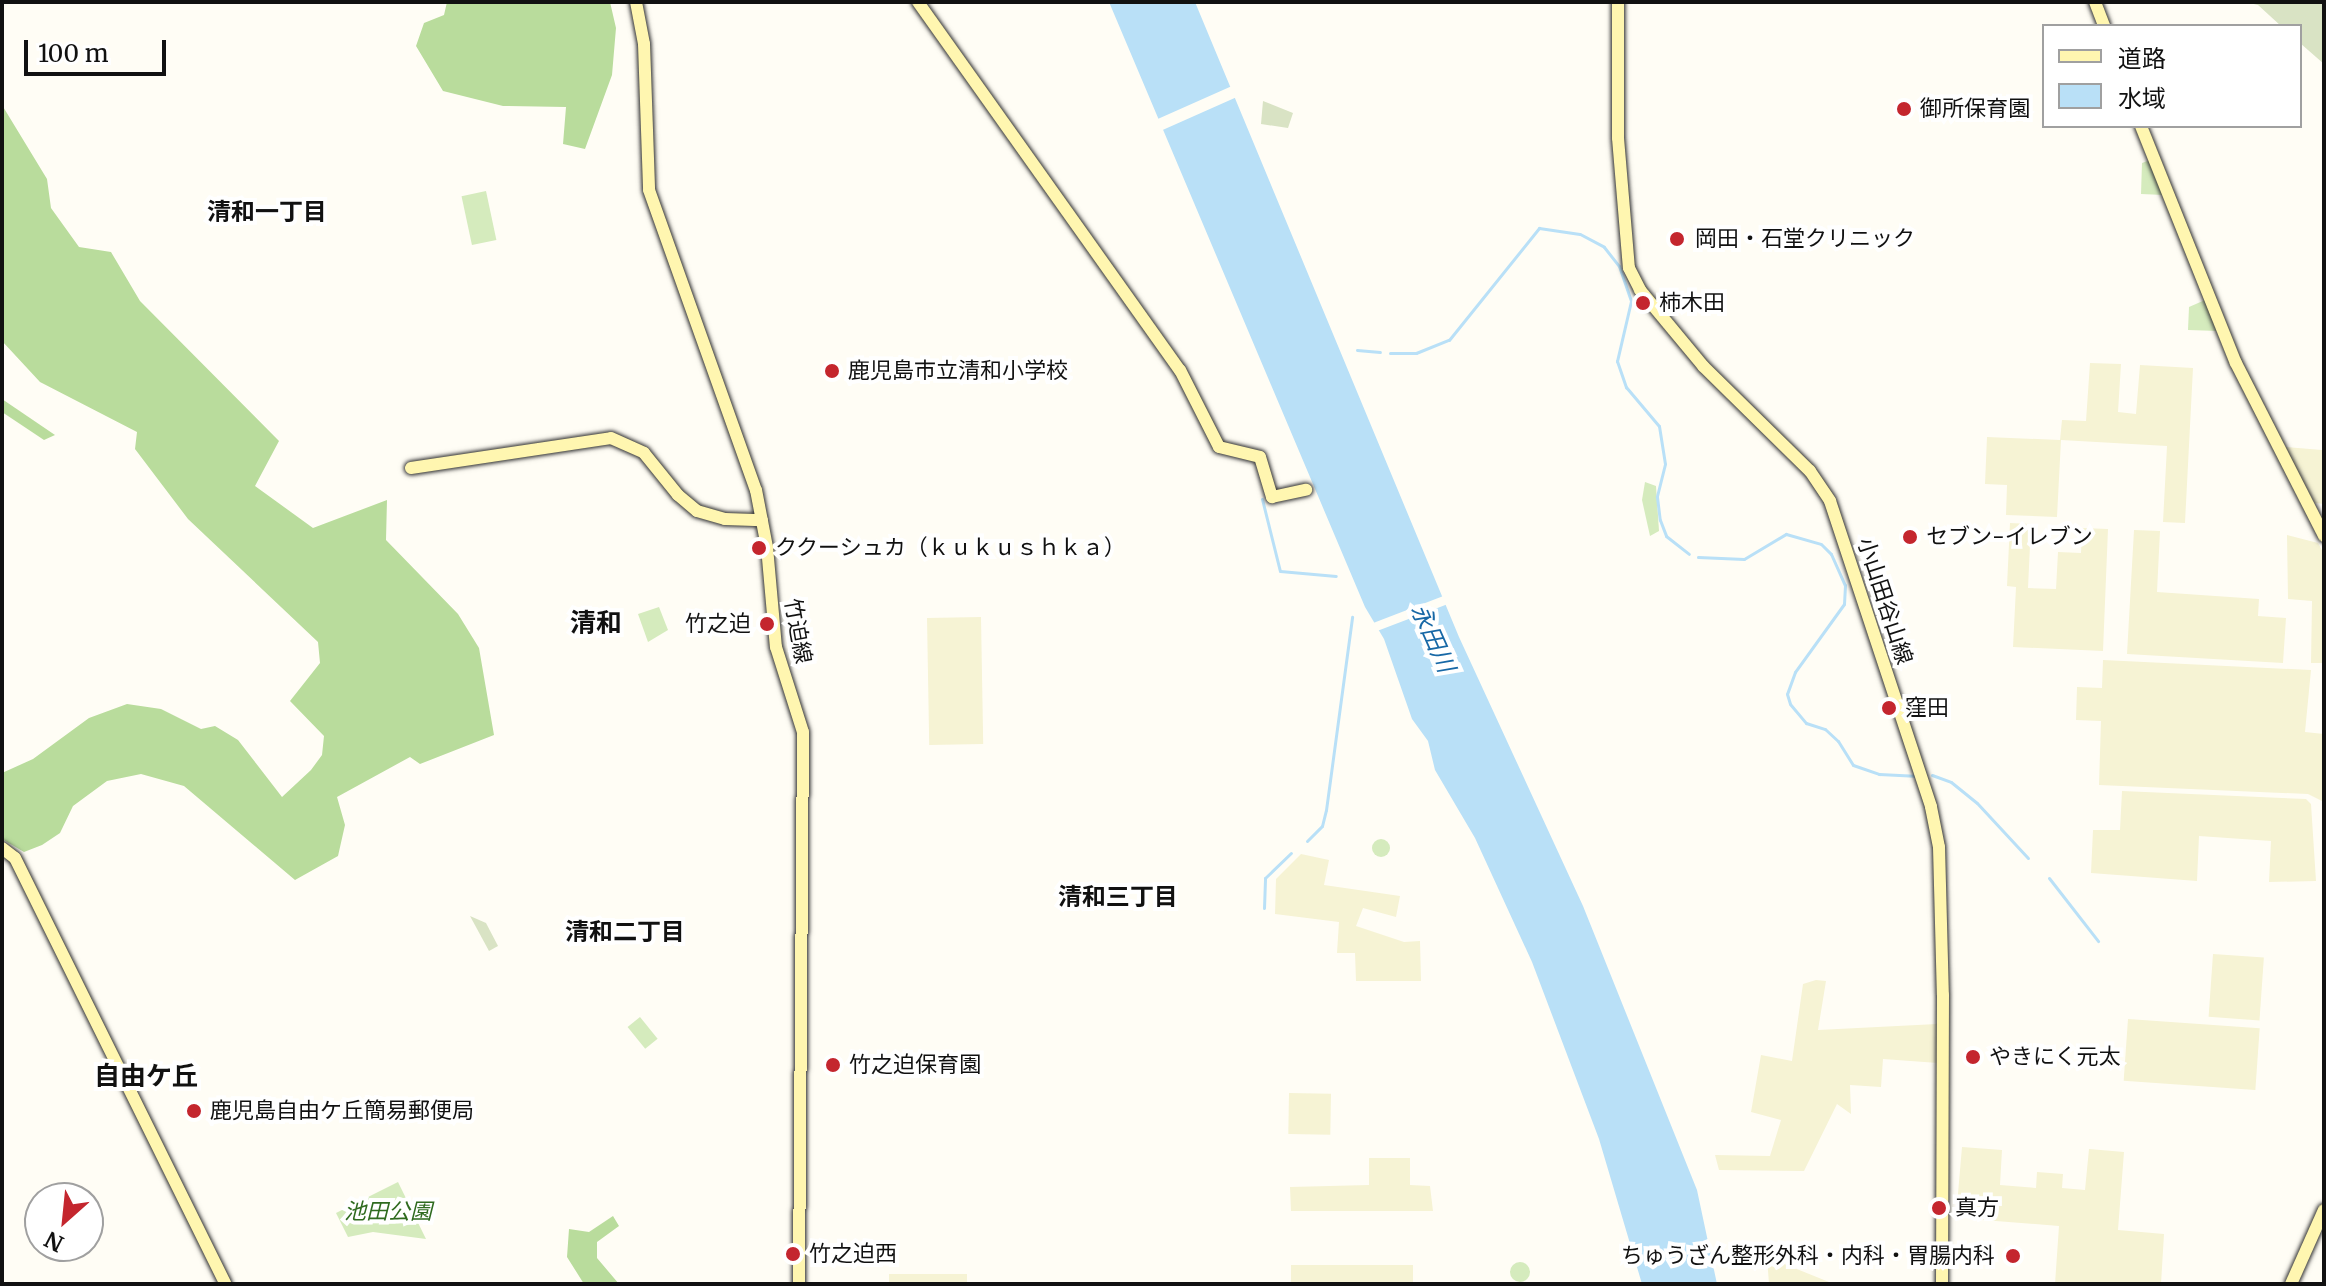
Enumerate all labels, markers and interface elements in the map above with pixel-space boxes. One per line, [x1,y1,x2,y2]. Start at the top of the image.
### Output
scale bar [28,24,170,74]
legend [2042,24,2302,128]
text: 100 m [38,38,108,69]
text: 道路 [2118,43,2166,74]
text: 水域 [2118,83,2166,114]
place label: 御所保育園 [1920,96,2030,122]
marker: 御所保育園 [1895,100,1913,118]
district label: 清和一丁目 [207,198,327,226]
place label: 岡田・石堂クリニック [1695,226,1915,252]
marker: 岡田・石堂クリニック [1666,228,1688,250]
place label: 柿木田 [1659,290,1725,316]
marker: 柿木田 [1634,294,1652,312]
place label: 鹿児島市立清和小学校 [848,358,1068,384]
marker: 鹿児島市立清和小学校 [823,362,841,380]
place label: セブン-イレブン [1926,524,2093,550]
marker: セブン-イレブン [1901,528,1919,546]
street label: 小山田谷山線 [1852,534,1918,668]
place label: ククーシュカ（ｋｕｋｕｓｈｋａ） [775,535,1127,561]
marker: ククーシュカ（ｋｕｋｕｓｈｋａ） [750,539,768,557]
street label: 竹迫線 [779,596,817,666]
water label: 永田川 [1405,599,1461,677]
district label: 清和 [570,607,622,639]
place label: 竹之迫 [685,611,751,637]
marker: 竹之迫 [758,615,776,633]
place label: 窪田 [1905,695,1949,721]
marker: 窪田 [1880,699,1898,717]
district label: 清和三丁目 [1058,883,1178,911]
district label: 清和二丁目 [565,918,685,946]
place label: やきにく元太 [1989,1044,2121,1070]
marker: やきにく元太 [1964,1048,1982,1066]
place label: 竹之迫保育園 [849,1052,981,1078]
marker: 竹之迫保育園 [824,1056,842,1074]
district label: 自由ケ丘 [94,1060,198,1092]
place label: 鹿児島自由ケ丘簡易郵便局 [210,1098,474,1124]
marker: 鹿児島自由ケ丘簡易郵便局 [185,1102,203,1120]
north arrow [24,1182,104,1262]
place label: 真方 [1955,1195,1999,1221]
park label: 池田公園 [344,1199,432,1225]
marker: 真方 [1930,1199,1948,1217]
text: N [40,1225,68,1258]
place label: 竹之迫西 [809,1241,897,1267]
place label: ちゅうざん整形外科・内科・胃腸内科 [1621,1243,1995,1269]
marker: 竹之迫西 [784,1245,802,1263]
marker: ちゅうざん整形外科・内科・胃腸内科 [2002,1245,2024,1267]

